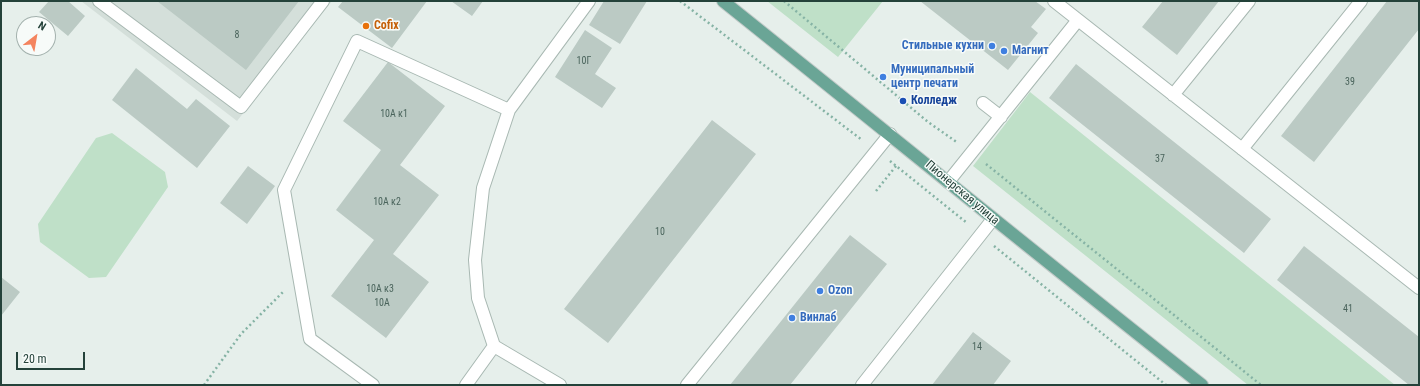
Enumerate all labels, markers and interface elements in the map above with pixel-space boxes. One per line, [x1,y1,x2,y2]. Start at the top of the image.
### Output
north arrow [16,16,56,56]
text: N [36,19,48,33]
place label: Cofix [374,19,399,33]
marker: Cofix [361,21,371,31]
house number: 8 [235,29,239,41]
place label: Стильные кухни [902,39,984,53]
marker: Стильные кухни [987,41,997,51]
place label: Магнит [1012,44,1049,58]
marker: Магнит [999,46,1009,56]
house number: 10Г [577,55,591,67]
place label: Муниципальный центр печати [891,63,974,91]
marker: Муниципальный центр печати [878,72,888,82]
house number: 39 [1345,76,1355,88]
place label: Колледж [911,94,957,108]
marker: Колледж [898,96,908,106]
house number: 10А к1 [380,108,408,120]
house number: 37 [1155,153,1165,165]
street label: Пионерская улица [922,158,1002,228]
house number: 10А к2 [373,196,401,208]
house number: 10 [655,226,665,238]
house number: 10А к3 [366,283,394,295]
place label: Ozon [828,284,852,298]
marker: Ozon [815,286,825,296]
house number: 10А [374,297,390,309]
house number: 41 [1343,303,1353,315]
place label: Винлаб [800,311,836,325]
marker: Винлаб [787,313,797,323]
house number: 14 [972,341,982,353]
scale bar [18,344,87,370]
text: 20 m [23,352,47,366]

